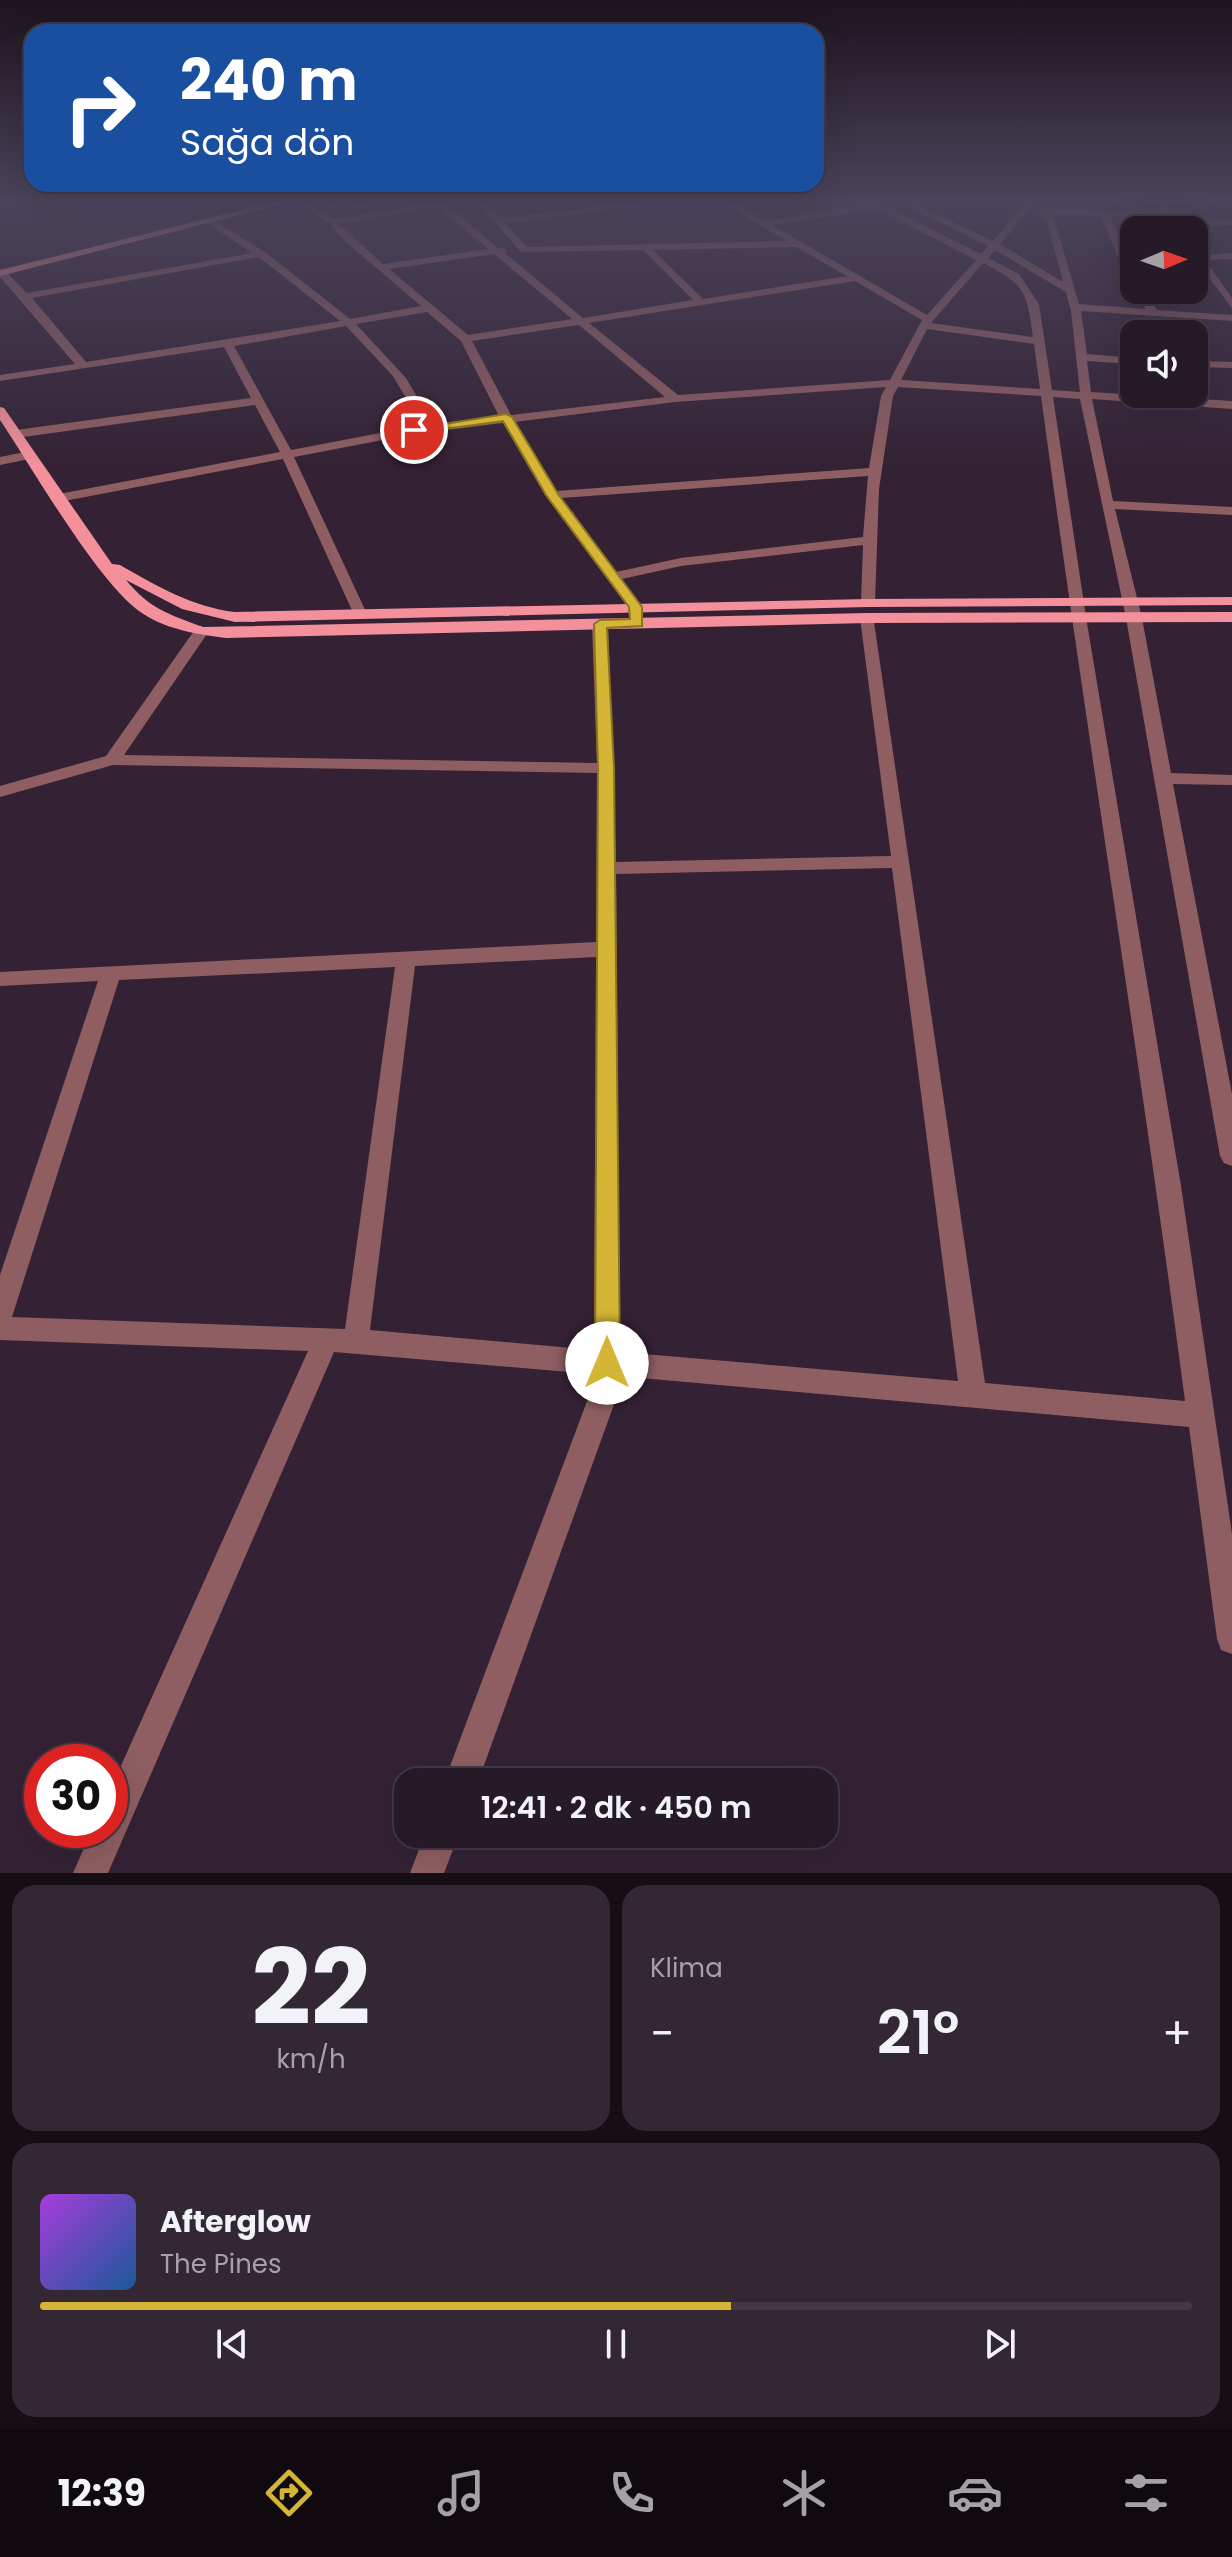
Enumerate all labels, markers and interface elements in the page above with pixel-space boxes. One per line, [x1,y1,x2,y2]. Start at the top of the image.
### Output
text: 240 m [180,41,358,120]
icon: right [48,56,152,160]
text: Sağa dön [180,117,354,168]
north arrow [1120,216,1208,304]
map controls [1120,216,1208,408]
button: sound [1120,320,1208,408]
pin [380,396,448,464]
icon: arrive [392,408,436,452]
position arrow [565,1321,649,1405]
speed limit sign: 30 [24,1744,128,1848]
text: 12:41 · 2 dk · 450 m [481,1786,751,1829]
text: 22 [252,1915,370,2060]
text: Klima [650,1950,723,1986]
text: 21° [877,1991,960,2075]
text: − [650,2003,674,2064]
text: + [1162,2003,1192,2064]
text: km/h [276,2041,346,2077]
text: Afterglow [160,2200,311,2243]
text: The Pines [160,2246,282,2282]
icon: previous [210,2322,254,2366]
icon: pause [594,2322,638,2366]
icon: next [978,2322,1022,2366]
icon: directions [261,2465,317,2521]
icon: music [433,2465,489,2521]
icon: phone [604,2465,660,2521]
icon: climate [776,2465,832,2521]
icon: car [947,2465,1003,2521]
icon: filters [1118,2465,1174,2521]
text: 12:39 [58,2468,146,2519]

